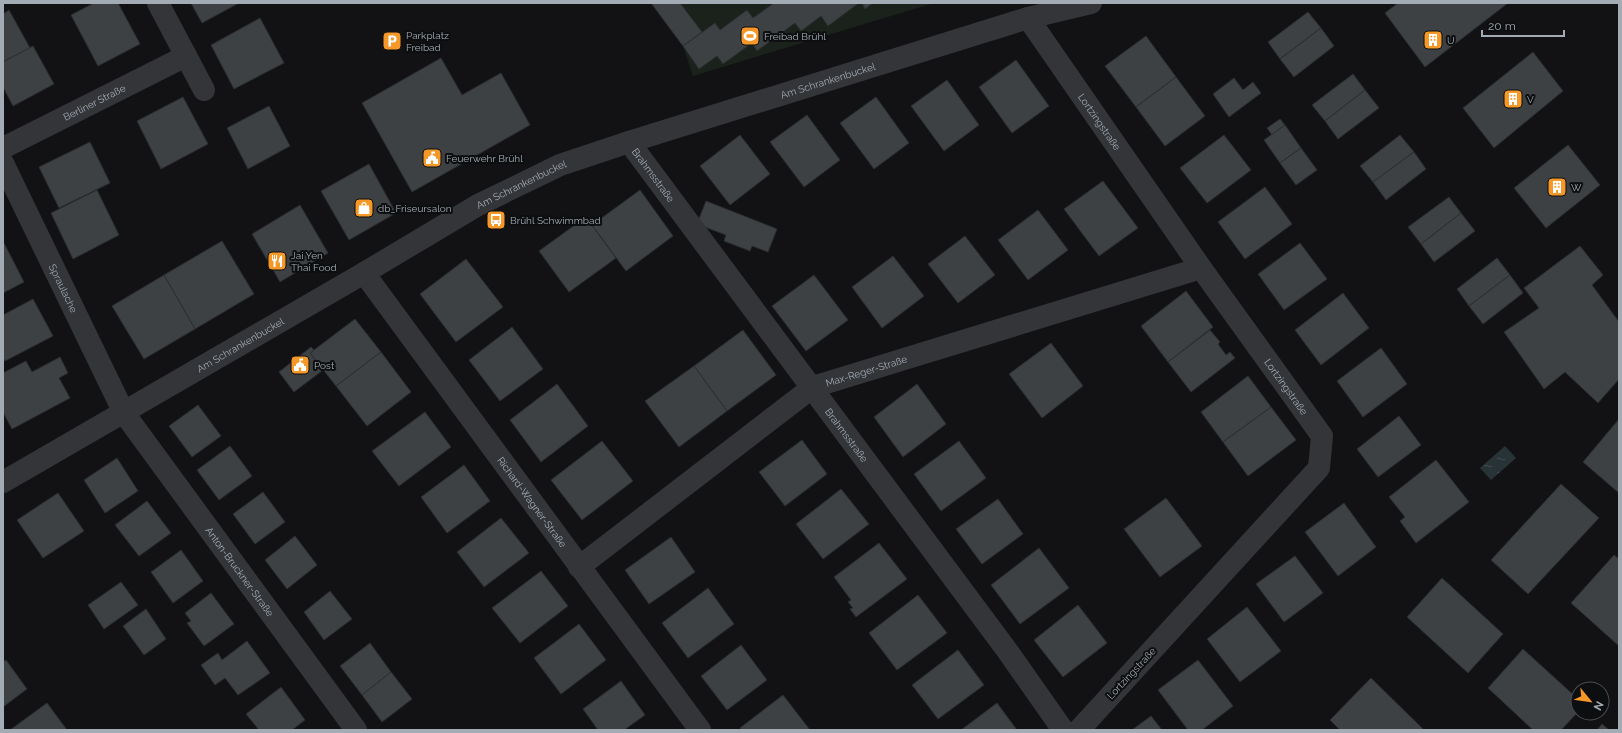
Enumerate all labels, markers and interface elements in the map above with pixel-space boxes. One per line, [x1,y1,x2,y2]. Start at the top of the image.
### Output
scale bar [1482,12,1564,38]
text: 20 m [1488,19,1516,33]
sports icon: Freibad Brühl [739,25,761,47]
building icon: U [1422,29,1444,51]
parking icon: Parkplatz Freibad [381,30,403,52]
place label: Parkplatz Freibad [406,30,449,53]
place label: Freibad Brühl [764,31,826,42]
place label: U [1447,35,1455,46]
street label: Am Schrankenbuckel [779,61,877,101]
street label: Berliner Straße [61,82,127,123]
building icon: V [1502,88,1524,110]
street label: Lortzingstraße [1076,92,1123,152]
place label: V [1527,94,1534,105]
street label: Brahmsstraße [630,146,677,204]
public building icon: Feuerwehr Brühl [421,147,443,169]
place label: Feuerwehr Brühl [446,153,523,164]
street label: Am Schrankenbuckel [475,158,568,211]
building icon: W [1546,176,1568,198]
place label: W [1571,182,1582,193]
shop icon: db_Friseursalon [353,197,375,219]
place label: db_Friseursalon [378,203,452,214]
bus stop icon: Brühl Schwimmbad [485,209,507,231]
place label: Brühl Schwimmbad [510,215,601,226]
restaurant icon: Jai Yen Thai Food [266,250,288,272]
place label: Jai Yen Thai Food [291,250,337,273]
street label: Spraulache [47,262,80,314]
street label: Am Schrankenbuckel [195,316,286,375]
street label: Max-Reger-Straße [824,353,909,389]
public building icon: Post [289,354,311,376]
street label: Lortzingstraße [1262,357,1310,417]
place label: Post [314,360,335,371]
street label: Brahmsstraße [823,406,870,464]
street label: Richard-Wagner-Straße [495,455,569,550]
street label: Anton-Bruckner-Straße [203,525,276,618]
street label: Lortzingstraße [1105,645,1158,701]
north arrow [1570,681,1610,721]
text: N [1591,699,1606,712]

